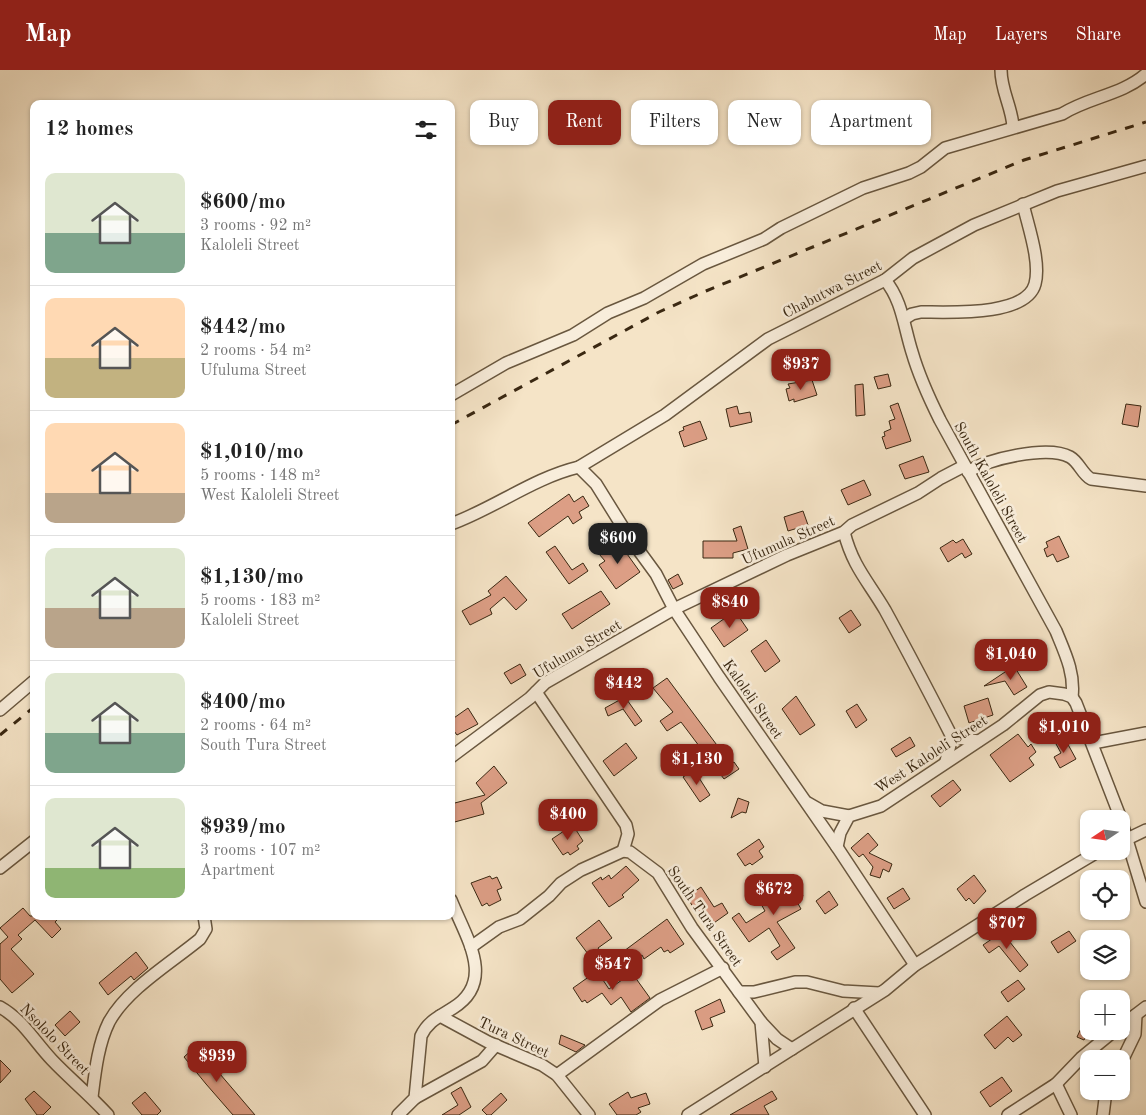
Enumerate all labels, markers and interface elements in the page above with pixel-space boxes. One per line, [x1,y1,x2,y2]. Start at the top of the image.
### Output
text: Map [25,23,72,47]
text: Map [933,26,967,44]
text: Layers [995,26,1047,44]
text: Share [1075,26,1121,44]
chip: Buy [470,100,538,145]
chip: Rent [548,100,621,145]
chip: Filters [631,100,718,145]
chip: New [728,100,801,145]
chip: Apartment [811,100,931,145]
icon: filters [412,116,440,144]
text: 12 homes [45,119,133,140]
text: $600/mo [200,192,286,213]
icon: home [85,193,145,253]
text: 3 rooms · 92 m² [200,218,311,234]
text: Kaloleli Street [200,238,299,254]
street label: Chabutwa Street [781,259,885,322]
text: $442/mo [200,317,286,338]
icon: home [85,318,145,378]
text: 2 rooms · 54 m² [200,343,311,359]
pin: $937 [771,348,831,391]
text: $937 [782,357,820,373]
text: Ufuluma Street [200,363,307,379]
street label: South Kaloleli Street [950,420,1029,546]
text: $1,010/mo [200,442,304,463]
icon: home [85,443,145,503]
text: 5 rooms · 148 m² [200,468,320,484]
text: West Kaloleli Street [200,488,339,504]
street label: Ufumula Street [740,514,837,569]
pin: $600 [588,522,648,565]
text: $600 [599,531,637,547]
text: $1,130/mo [200,567,304,588]
icon: home [85,568,145,628]
pin: $840 [700,586,760,629]
text: 5 rooms · 183 m² [200,593,320,609]
text: $840 [711,595,749,611]
text: Kaloleli Street [200,613,299,629]
street label: Ufuluma Street [531,618,624,682]
pin: $1,040 [970,638,1052,681]
text: $1,040 [986,647,1036,663]
street label: Kaloleli Street [719,657,785,742]
pin: $442 [594,668,654,710]
text: $442 [605,676,643,692]
text: $400/mo [200,692,286,713]
icon: home [85,693,145,753]
pin: $1,010 [1023,712,1105,754]
street label: West Kaloleli Street [873,713,991,797]
text: 2 rooms · 64 m² [200,718,311,734]
text: $1,010 [1039,720,1089,736]
text: South Tura Street [200,738,327,754]
pin: $1,130 [656,744,738,786]
text: $1,130 [672,752,722,768]
pin: $400 [538,798,598,841]
text: $400 [549,807,587,823]
north arrow [1080,810,1130,860]
map controls [1080,810,1130,1100]
text: $939/mo [200,817,286,838]
icon: home [85,818,145,878]
text: 3 rooms · 107 m² [200,843,320,859]
text: Apartment [200,863,275,879]
street label: South Tura Street [664,864,744,970]
button: locate [1080,870,1130,920]
pin: $672 [744,874,804,916]
text: $672 [755,882,793,898]
pin: $707 [977,908,1037,950]
text: $707 [988,916,1026,932]
button: layers [1080,930,1130,980]
pin: $547 [583,948,643,991]
text: $547 [594,957,632,973]
button: + [1080,990,1130,1040]
street label: Nsololo Street [16,1002,91,1078]
street label: Tura Street [476,1015,551,1061]
pin: $939 [187,1040,247,1083]
text: $939 [198,1049,236,1065]
button: − [1080,1050,1130,1100]

